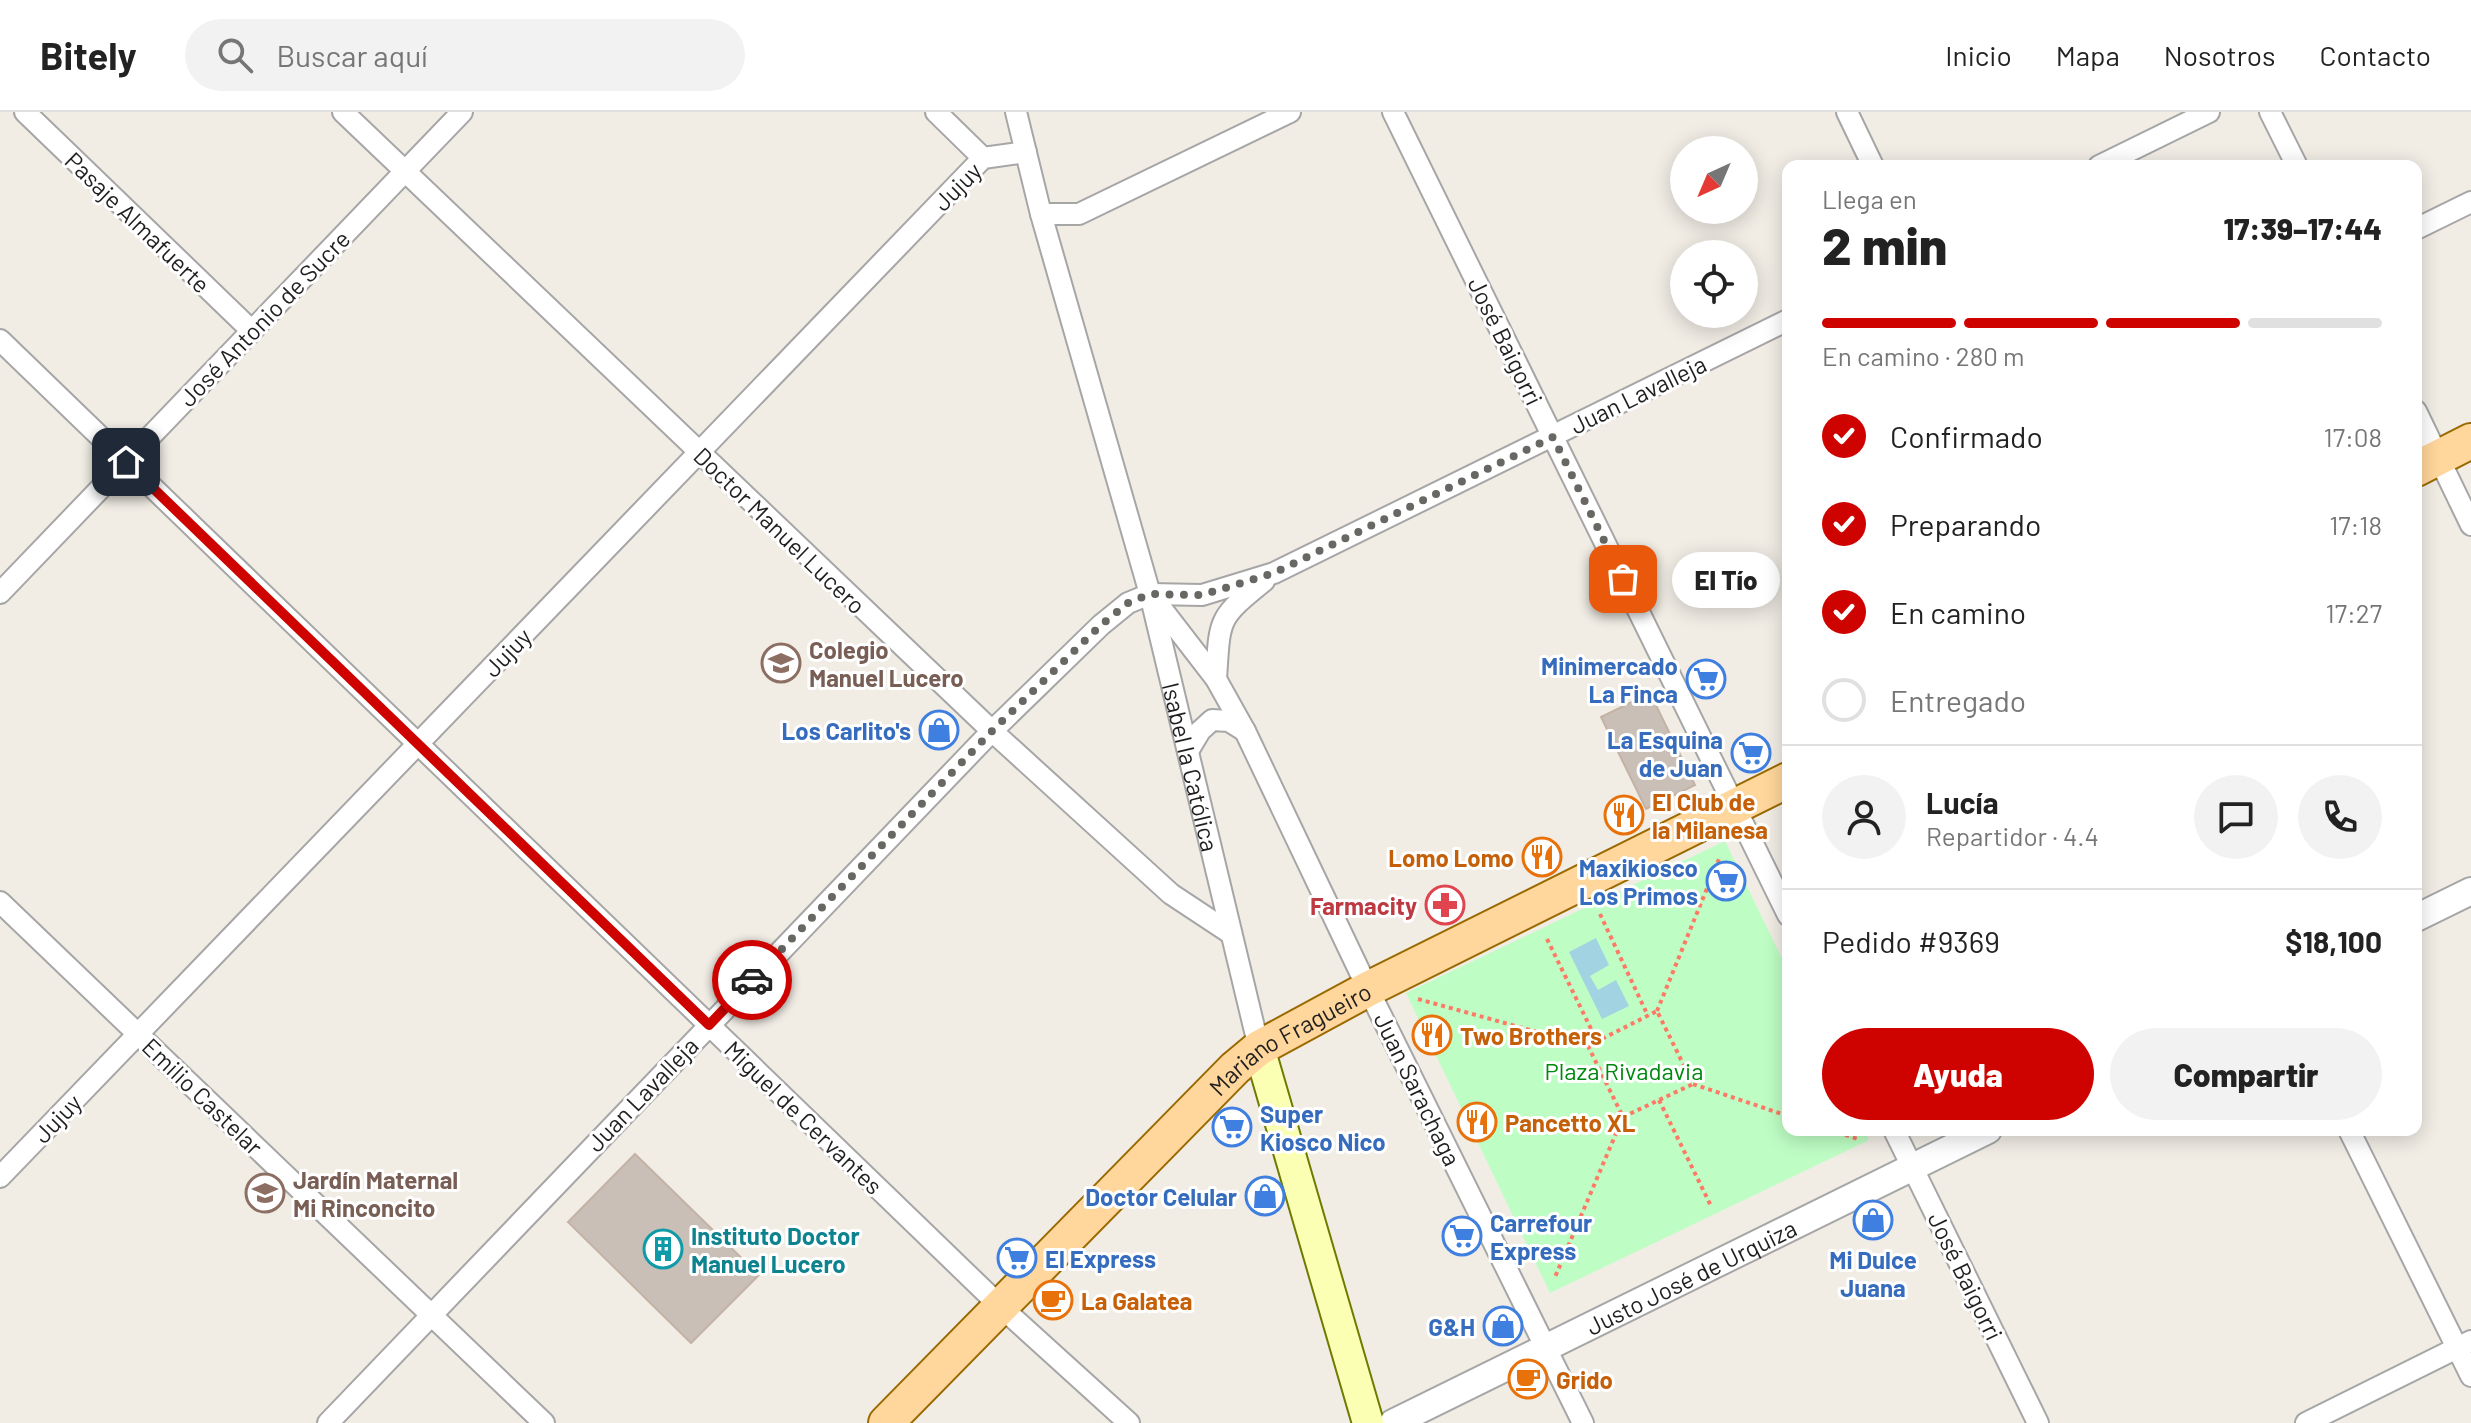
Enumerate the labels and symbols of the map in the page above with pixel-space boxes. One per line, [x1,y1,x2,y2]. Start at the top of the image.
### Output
north arrow [1670,136,1758,224]
street label: Pasaje Almafuerte [60,145,216,299]
street label: Jujuy [927,156,987,216]
street label: José Antonio de Sucre [172,224,356,412]
street label: José Baigorri [1463,272,1549,410]
street label: Juan Lavalleja [1565,349,1711,439]
pin [92,428,160,496]
street label: Doctor Manuel Lucero [688,441,872,619]
pin [1589,545,1657,613]
callout: El Tío [1671,551,1779,607]
street label: Jujuy [477,622,537,682]
place label: Colegio Manuel Lucero [809,635,964,692]
school or university icon: Colegio Manuel Lucero [760,642,802,684]
place label: Minimercado La Finca [1541,651,1678,708]
supermarket icon: Minimercado La Finca [1685,658,1727,700]
street label: Isabel la Católica [1157,679,1226,854]
shop icon: Los Carlito's [918,709,960,751]
place label: Los Carlito's [782,716,911,745]
place label: La Esquina de Juan [1607,725,1723,782]
supermarket icon: La Esquina de Juan [1730,732,1772,774]
place label: El Club de la Milanesa [1652,787,1768,844]
restaurant icon: El Club de la Milanesa [1603,794,1645,836]
restaurant icon: Lomo Lomo [1521,836,1563,878]
place label: Lomo Lomo [1388,843,1514,872]
place label: Maxikiosco Los Primos [1579,853,1698,910]
supermarket icon: Maxikiosco Los Primos [1705,860,1747,902]
pharmacy icon: Farmacity [1424,884,1466,926]
place label: Farmacity [1310,891,1417,920]
courier [712,940,792,1020]
street label: Mariano Fragueiro [1202,976,1376,1101]
street label: Juan Sarachaga [1368,1008,1468,1170]
restaurant icon: Two Brothers [1411,1014,1453,1056]
place label: Two Brothers [1460,1021,1602,1050]
street label: Emilio Castelar [137,1031,269,1161]
street label: Juan Lavalleja [580,1031,704,1157]
street label: Miguel de Cervantes [719,1034,889,1200]
park label: Plaza Rivadavia [1545,1056,1703,1085]
street label: Jujuy [27,1088,87,1148]
place label: Super Kiosco Nico [1260,1099,1386,1156]
restaurant icon: Pancetto XL [1456,1101,1498,1143]
supermarket icon: Super Kiosco Nico [1211,1106,1253,1148]
place label: Pancetto XL [1505,1108,1636,1137]
place label: Jardín Maternal Mi Rinconcito [293,1165,458,1222]
school or university icon: Jardín Maternal Mi Rinconcito [244,1172,286,1214]
shop icon: Doctor Celular [1244,1175,1286,1217]
place label: Doctor Celular [1085,1182,1237,1211]
shop icon: Mi Dulce Juana [1852,1199,1894,1241]
street label: José Baigorri [1923,1207,2009,1345]
place label: Carrefour Express [1490,1208,1592,1265]
street label: Justo José de Urquiza [1581,1212,1801,1340]
supermarket icon: Carrefour Express [1441,1215,1483,1257]
place label: Instituto Doctor Manuel Lucero [691,1221,860,1278]
building icon: Instituto Doctor Manuel Lucero [642,1228,684,1270]
supermarket icon: El Express [996,1237,1038,1279]
place label: El Express [1045,1244,1156,1273]
place label: Mi Dulce Juana [1829,1245,1917,1302]
cafe icon: La Galatea [1032,1279,1074,1321]
place label: La Galatea [1081,1286,1192,1315]
shop icon: G&H [1482,1305,1524,1347]
place label: G&H [1428,1312,1475,1341]
cafe icon: Grido [1507,1358,1549,1400]
place label: Grido [1556,1365,1613,1394]

